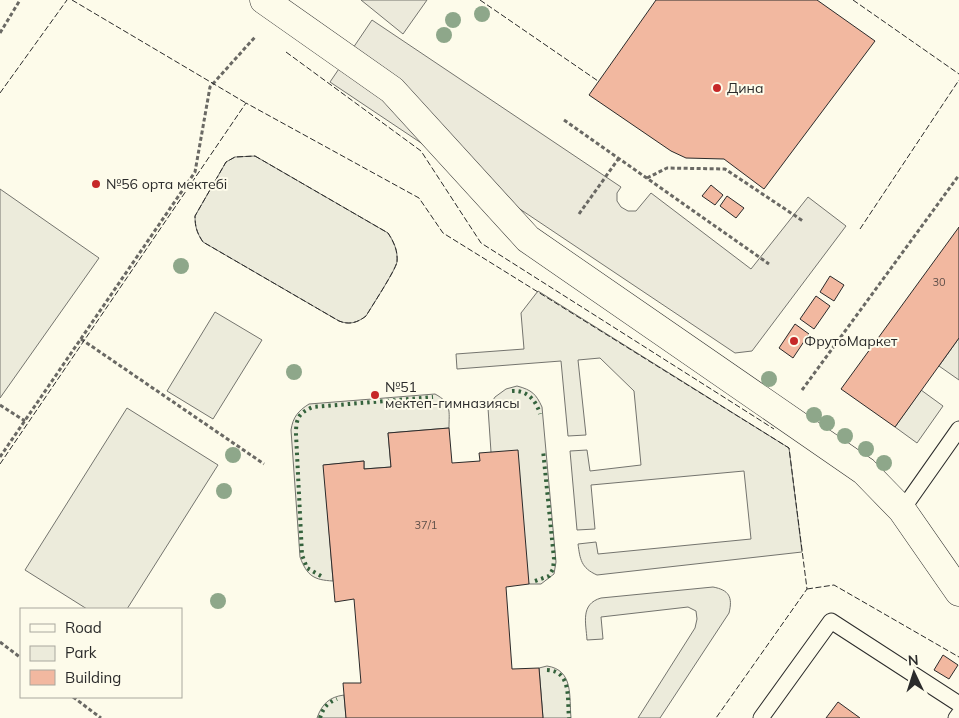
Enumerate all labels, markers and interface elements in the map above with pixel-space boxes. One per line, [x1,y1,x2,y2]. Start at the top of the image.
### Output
place label: Дина [727,79,763,97]
marker: Дина [711,82,723,94]
place label: №56 орта мектебі [106,175,227,193]
marker: №56 орта мектебі [90,178,102,190]
house number: 30 [932,275,946,289]
place label: ФрутоМаркет [804,332,898,350]
marker: ФрутоМаркет [788,335,800,347]
place label: №51 мектеп-гимназиясы [385,378,520,412]
marker: №51 мектеп-гимназиясы [369,389,381,401]
house number: 37/1 [415,518,437,532]
legend [20,608,182,698]
text: Road [65,618,102,637]
text: Park [65,643,97,662]
north arrow [889,648,939,698]
text: N [907,651,919,669]
text: Building [65,668,121,687]

